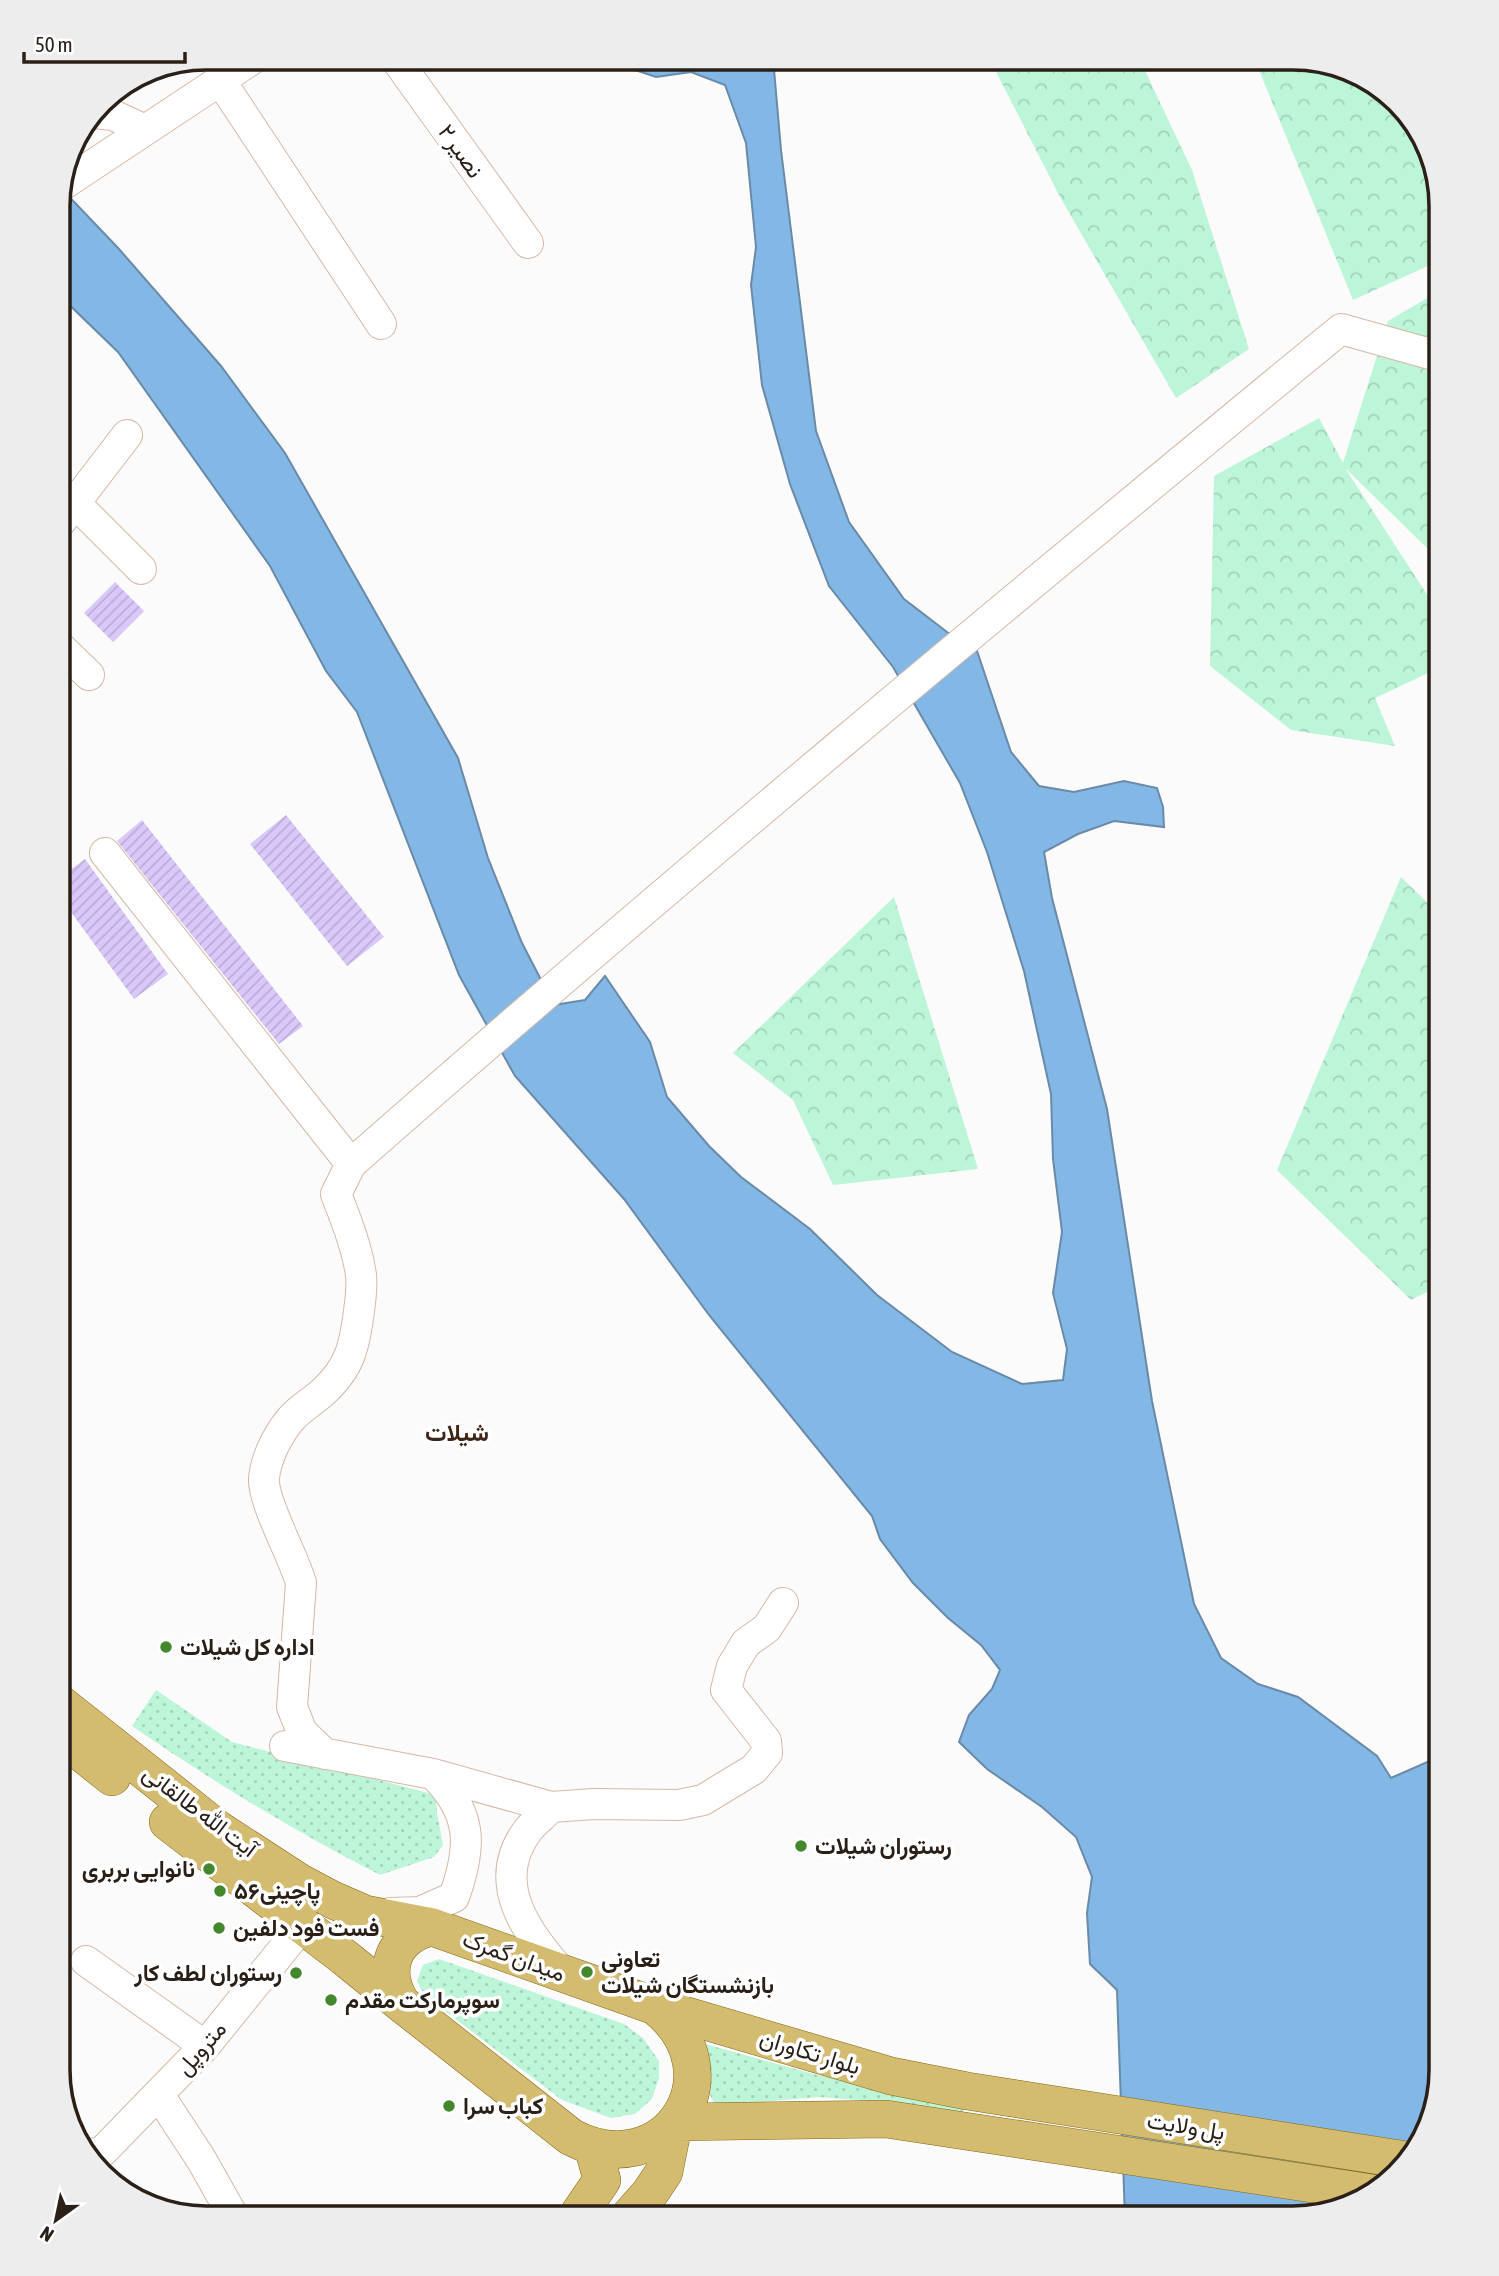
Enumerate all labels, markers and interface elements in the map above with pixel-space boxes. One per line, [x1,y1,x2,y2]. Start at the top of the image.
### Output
scale bar [24,21,186,65]
text: 50 m [35,32,73,56]
street label: نصیر ۲ [432,119,489,184]
district label: شیلات [425,1419,489,1447]
place label: اداره کل شیلات [180,1634,315,1662]
marker: اداره کل شیلات [158,1639,174,1655]
street label: آیت الله طالقانی [137,1760,263,1864]
place label: رستوران شیلات [815,1833,952,1861]
marker: رستوران شیلات [793,1838,809,1854]
place label: نانوایی بربری [82,1856,195,1884]
marker: نانوایی بربری [201,1861,217,1877]
place label: پاچینی۵۶ [234,1878,320,1907]
marker: پاچینی۵۶ [212,1883,228,1899]
place label: فست فود دلفین [233,1915,379,1943]
marker: فست فود دلفین [211,1920,227,1936]
street label: میدان گمرک [459,1925,569,1988]
place label: تعاونی بازنشستگان شیلات [601,1946,774,2000]
place label: رستوران لطف کار [133,1960,282,1988]
marker: تعاونی بازنشستگان شیلات [579,1964,595,1980]
marker: رستوران لطف کار [288,1965,304,1981]
place label: سوپرمارکت مقدم [345,1987,500,2016]
marker: سوپرمارکت مقدم [323,1992,339,2008]
street label: متروپل [171,2016,234,2082]
street label: بلوار تکاوران [756,2024,863,2081]
place label: کباب سرا [463,2093,543,2121]
marker: کباب سرا [441,2098,457,2114]
street label: پل ولایت [1145,2107,1227,2148]
north arrow [21,2185,91,2255]
text: N [36,2222,57,2247]

